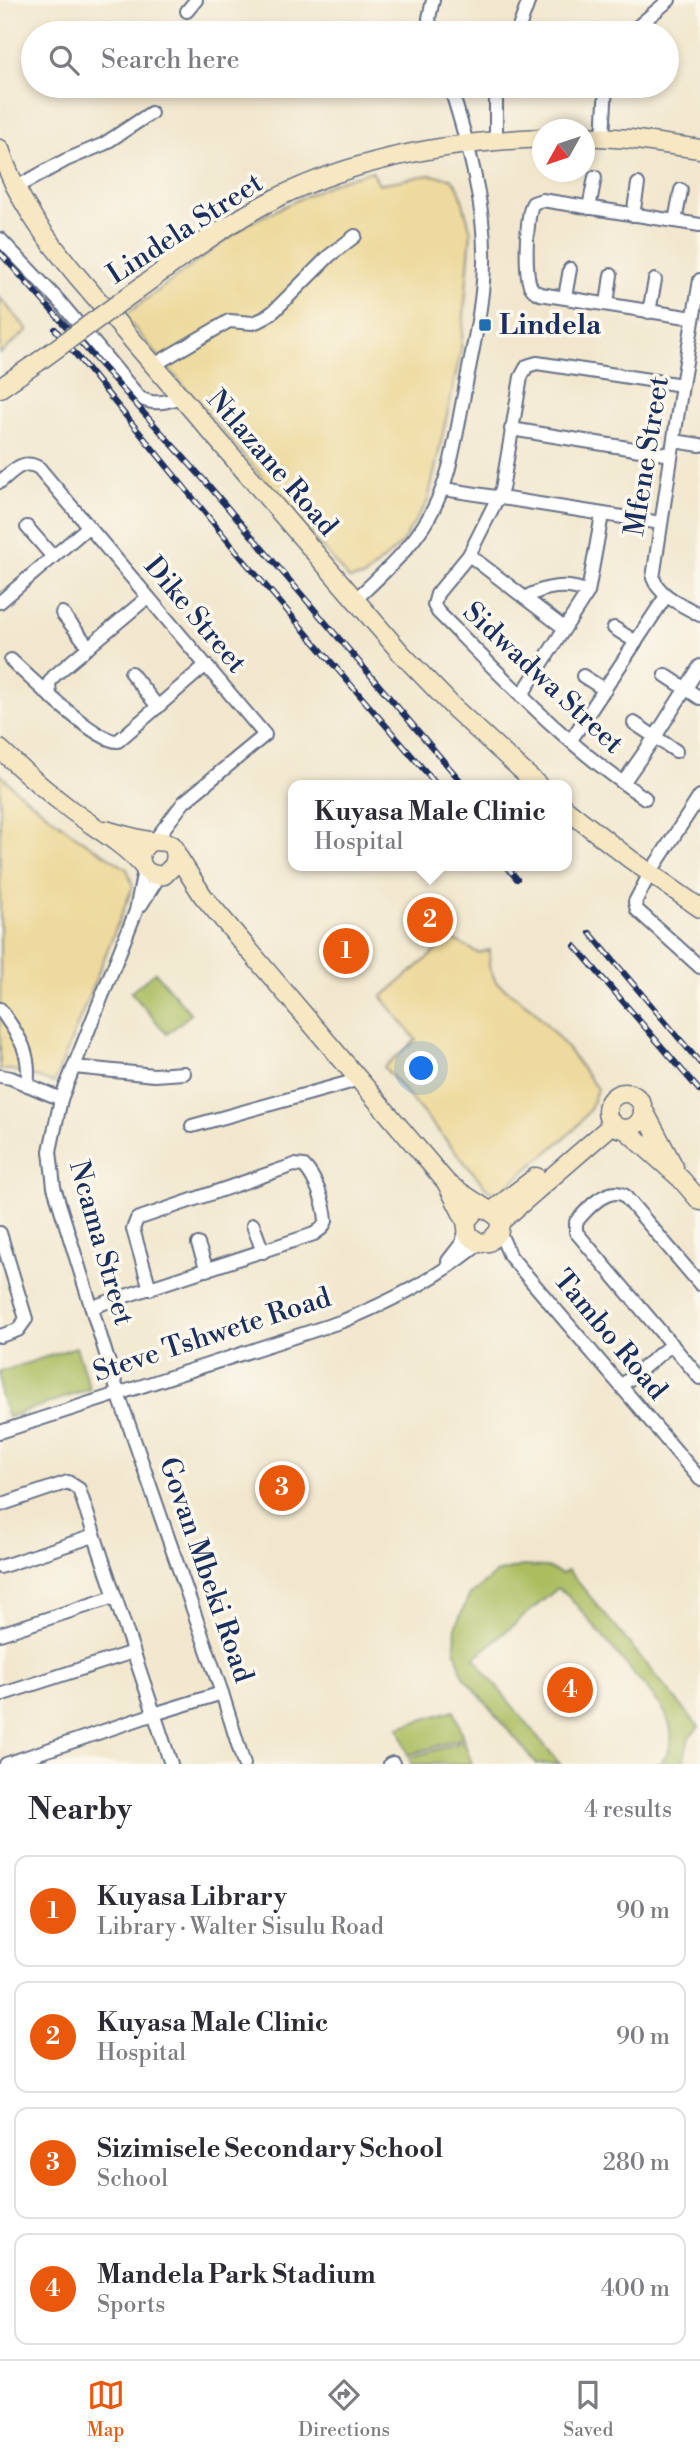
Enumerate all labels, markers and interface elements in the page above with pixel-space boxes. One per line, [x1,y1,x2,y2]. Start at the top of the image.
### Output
search box [21,21,679,98]
icon: search [45,41,83,79]
text: Search here [101,44,240,76]
north arrow [532,119,595,182]
street label: Lindela Street [100,166,270,292]
place label: Lindela [499,308,602,343]
marker: Lindela [477,317,493,333]
street label: Mfene Street [617,374,677,538]
street label: Ntlazane Road [199,383,345,543]
street label: Dike Street [136,550,254,680]
street label: Sidwadwa Street [455,595,631,761]
popup [288,780,572,871]
text: Kuyasa Male Clinic [314,796,546,828]
text: Hospital [314,828,403,856]
pin: 2 [407,894,453,946]
pin: 1 [323,925,369,977]
your location [404,1051,438,1085]
street label: Ncama Street [61,1157,141,1329]
street label: Tambo Road [545,1263,675,1407]
street label: Steve Tshwete Road [89,1280,335,1390]
street label: Govan Mbeki Road [151,1453,261,1687]
pin: 3 [259,1462,305,1514]
pin: 4 [547,1664,593,1716]
text: Nearby [28,1791,132,1829]
text: 4 results [584,1796,672,1824]
text: Kuyasa Library [97,1881,287,1913]
text: 1 [47,1897,59,1925]
text: 90 m [616,1897,670,1925]
text: Library · Walter Sisulu Road [97,1913,384,1941]
text: Kuyasa Male Clinic [97,2007,328,2039]
text: 2 [46,2023,60,2051]
text: 90 m [616,2023,670,2051]
text: Hospital [97,2039,186,2067]
text: Sizimisele Secondary School [97,2133,443,2165]
text: 3 [46,2149,60,2177]
text: 280 m [603,2149,670,2177]
text: School [97,2165,168,2193]
text: Mandela Park Stadium [97,2259,376,2291]
text: 4 [45,2275,61,2303]
text: 400 m [601,2275,670,2303]
text: Sports [97,2291,165,2319]
tab: Map [87,2376,125,2442]
tab: Directions [298,2376,390,2442]
tab: Saved [563,2376,613,2442]

